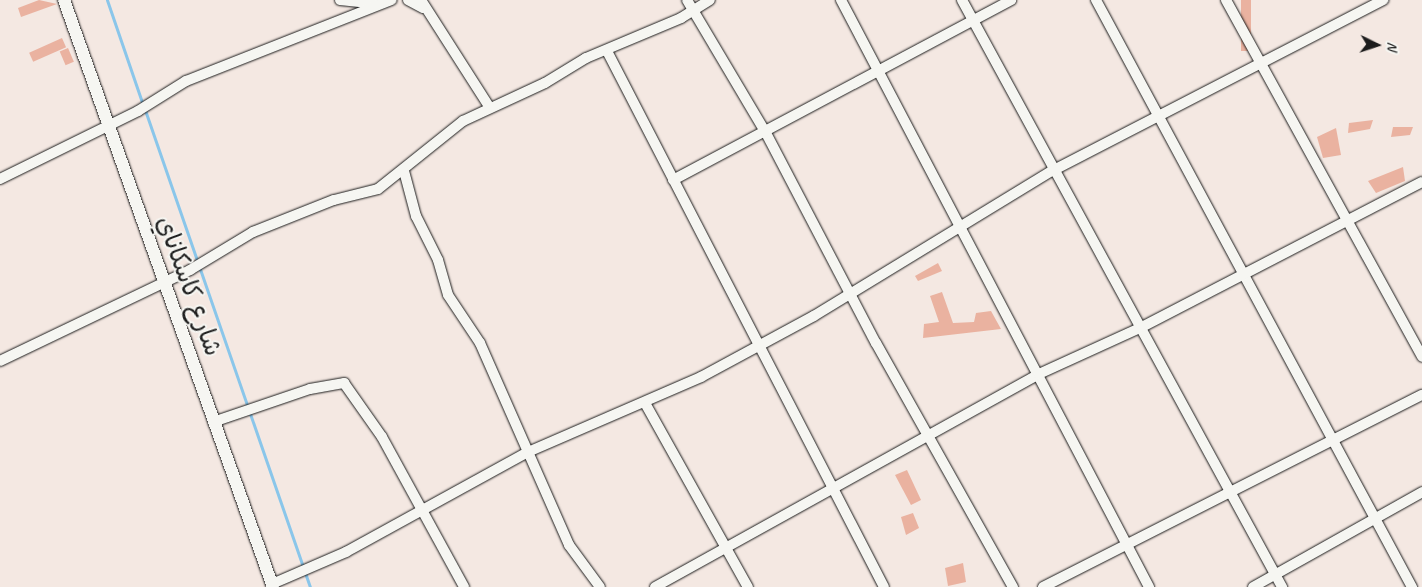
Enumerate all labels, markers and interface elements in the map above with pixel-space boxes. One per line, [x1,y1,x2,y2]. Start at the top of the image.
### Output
north arrow [1352,20,1402,70]
text: N [1384,41,1401,51]
street label: شارع كاسكاناي [150,212,228,360]

